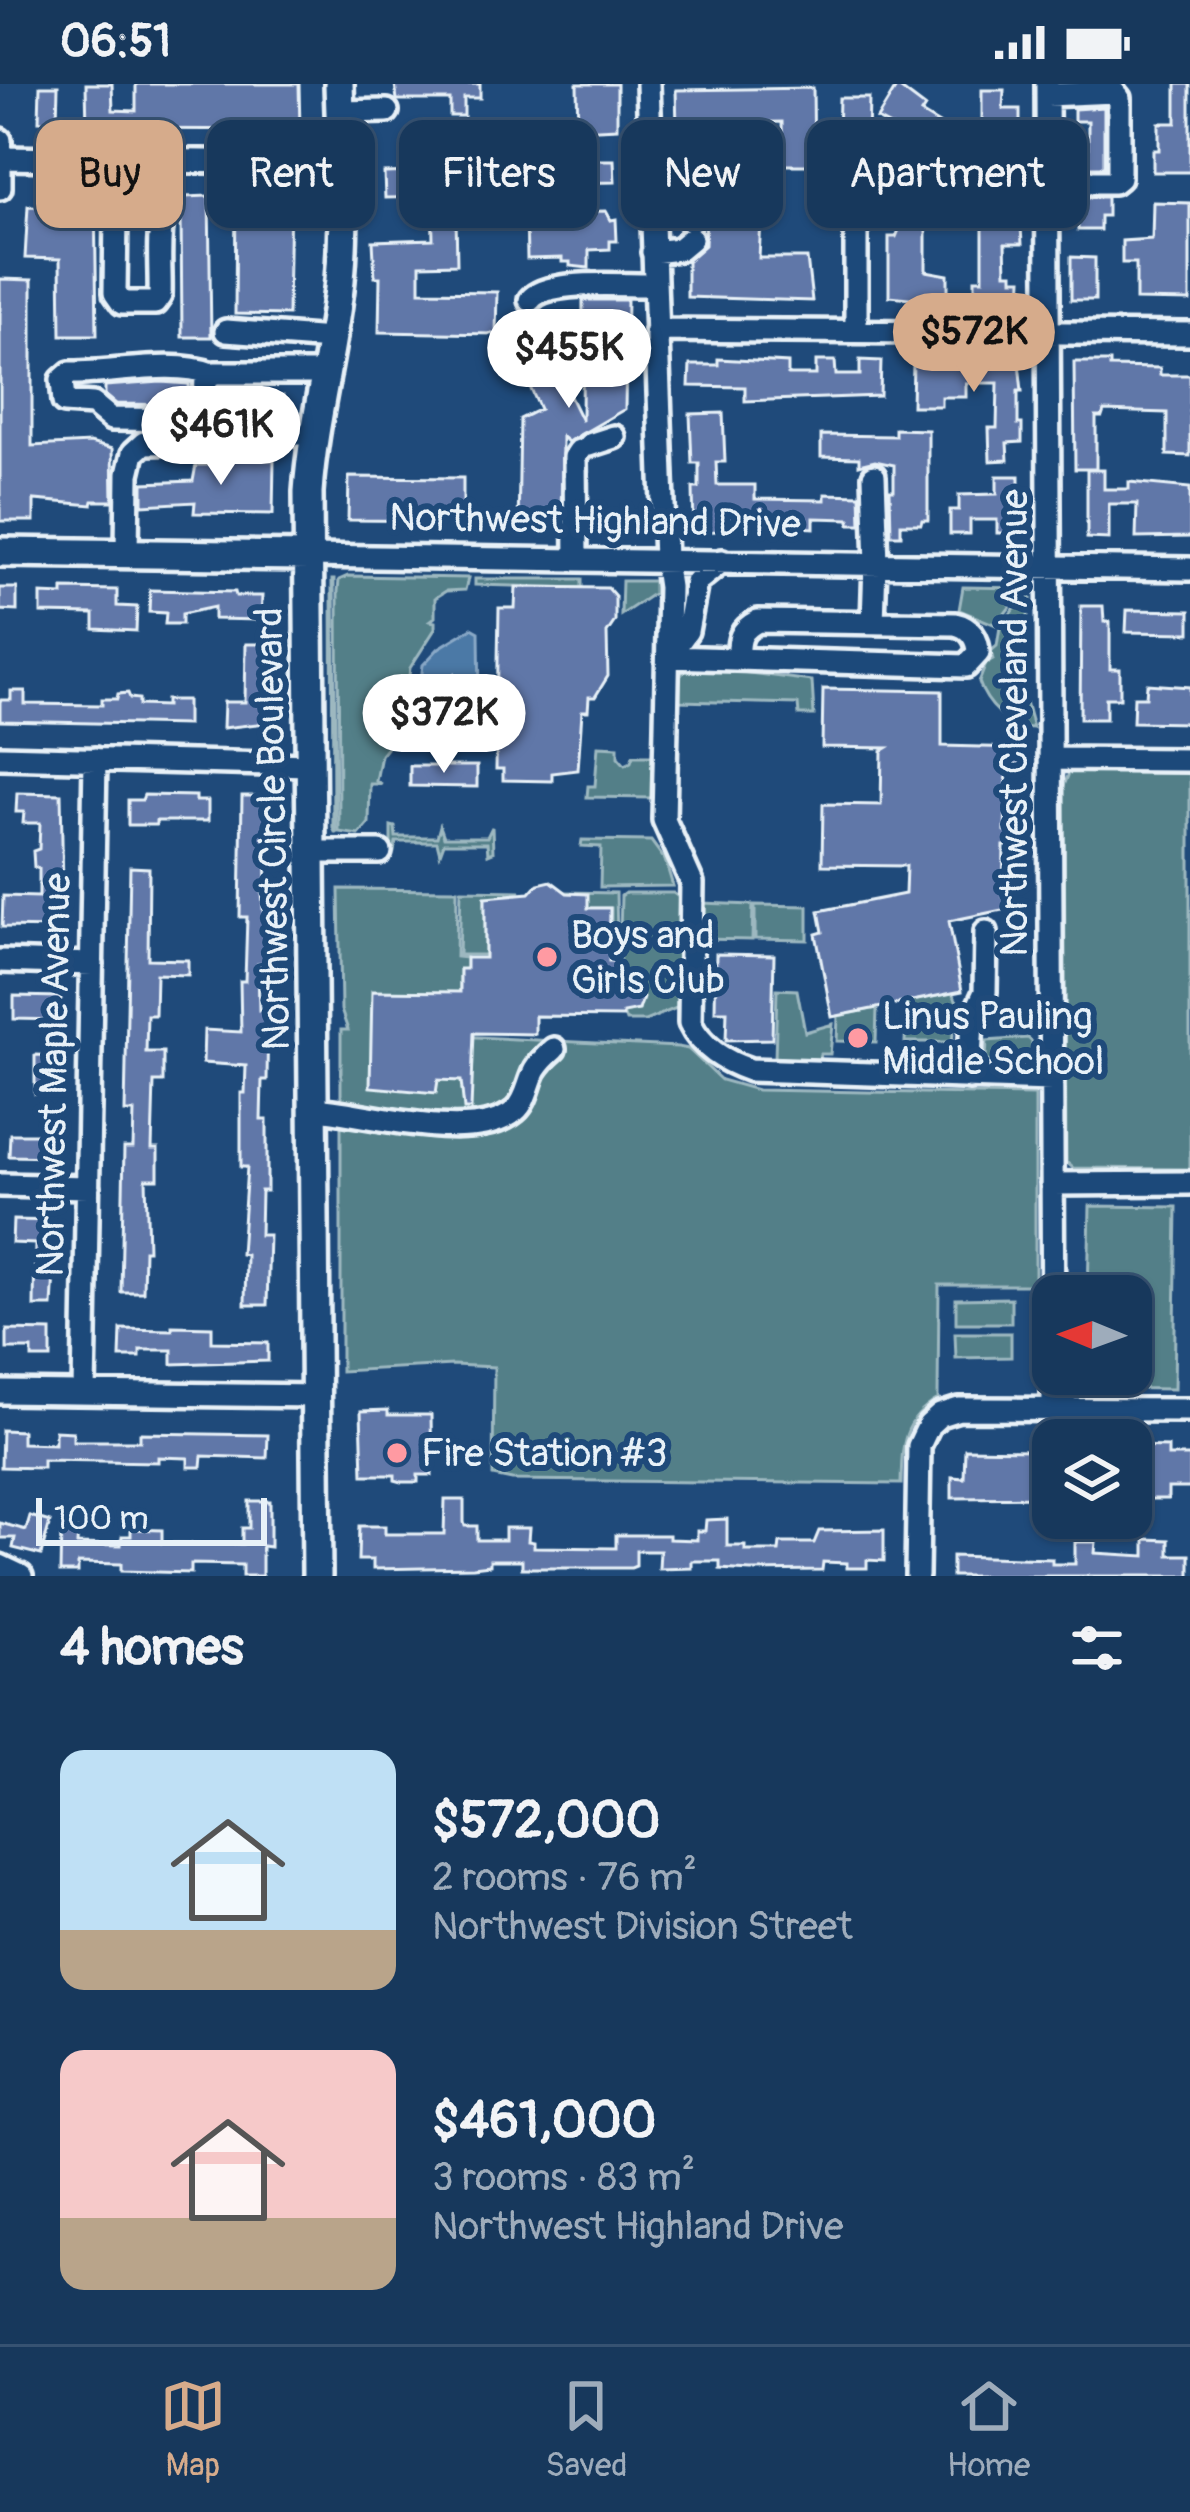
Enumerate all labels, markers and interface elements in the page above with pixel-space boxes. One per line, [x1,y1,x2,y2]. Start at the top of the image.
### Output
text: 06:51 [60,14,171,70]
chip: Buy [36,120,183,228]
chip: Rent [207,120,375,228]
chip: Filters [399,120,597,228]
chip: New [621,120,783,228]
chip: Apartment [807,120,1087,228]
pin: $572K [890,293,1058,395]
text: $572K [920,307,1028,356]
pin: $455K [485,309,653,411]
text: $455K [514,323,624,372]
pin: $461K [137,386,305,488]
text: $461K [168,400,274,449]
street label: Northwest Cleveland Avenue [990,489,1039,957]
street label: Northwest Highland Drive [389,493,801,549]
street label: Northwest Circle Boulevard [245,607,301,1051]
pin: $372K [360,674,528,776]
text: $372K [390,688,498,737]
street label: Northwest Maple Avenue [26,873,82,1277]
place label: Boys and Girls Club [571,911,725,1005]
marker: Boys and Girls Club [534,944,560,970]
place label: Linus Pauling Middle School [882,992,1104,1086]
marker: Linus Pauling Middle School [845,1025,871,1051]
north arrow [1032,1275,1152,1395]
map controls [1032,1275,1152,1539]
button: layers [1032,1419,1152,1539]
place label: Fire Station #3 [421,1429,668,1478]
marker: Fire Station #3 [384,1440,410,1466]
scale bar [36,1492,267,1545]
text: 100 m [54,1498,148,1539]
icon: filters [1064,1615,1130,1681]
text: 4 homes [60,1616,244,1680]
text: $572,000 [432,1789,660,1853]
icon: home [156,1798,300,1942]
text: 2 rooms · 76 m² [432,1853,697,1902]
text: Northwest Division Street [432,1902,853,1951]
text: $461,000 [432,2089,656,2153]
icon: home [156,2098,300,2242]
text: 3 rooms · 83 m² [432,2153,695,2202]
text: Northwest Highland Drive [432,2202,844,2251]
tab: Map [160,2373,226,2486]
tab: Saved [545,2373,627,2486]
tab: Home [947,2373,1030,2486]

